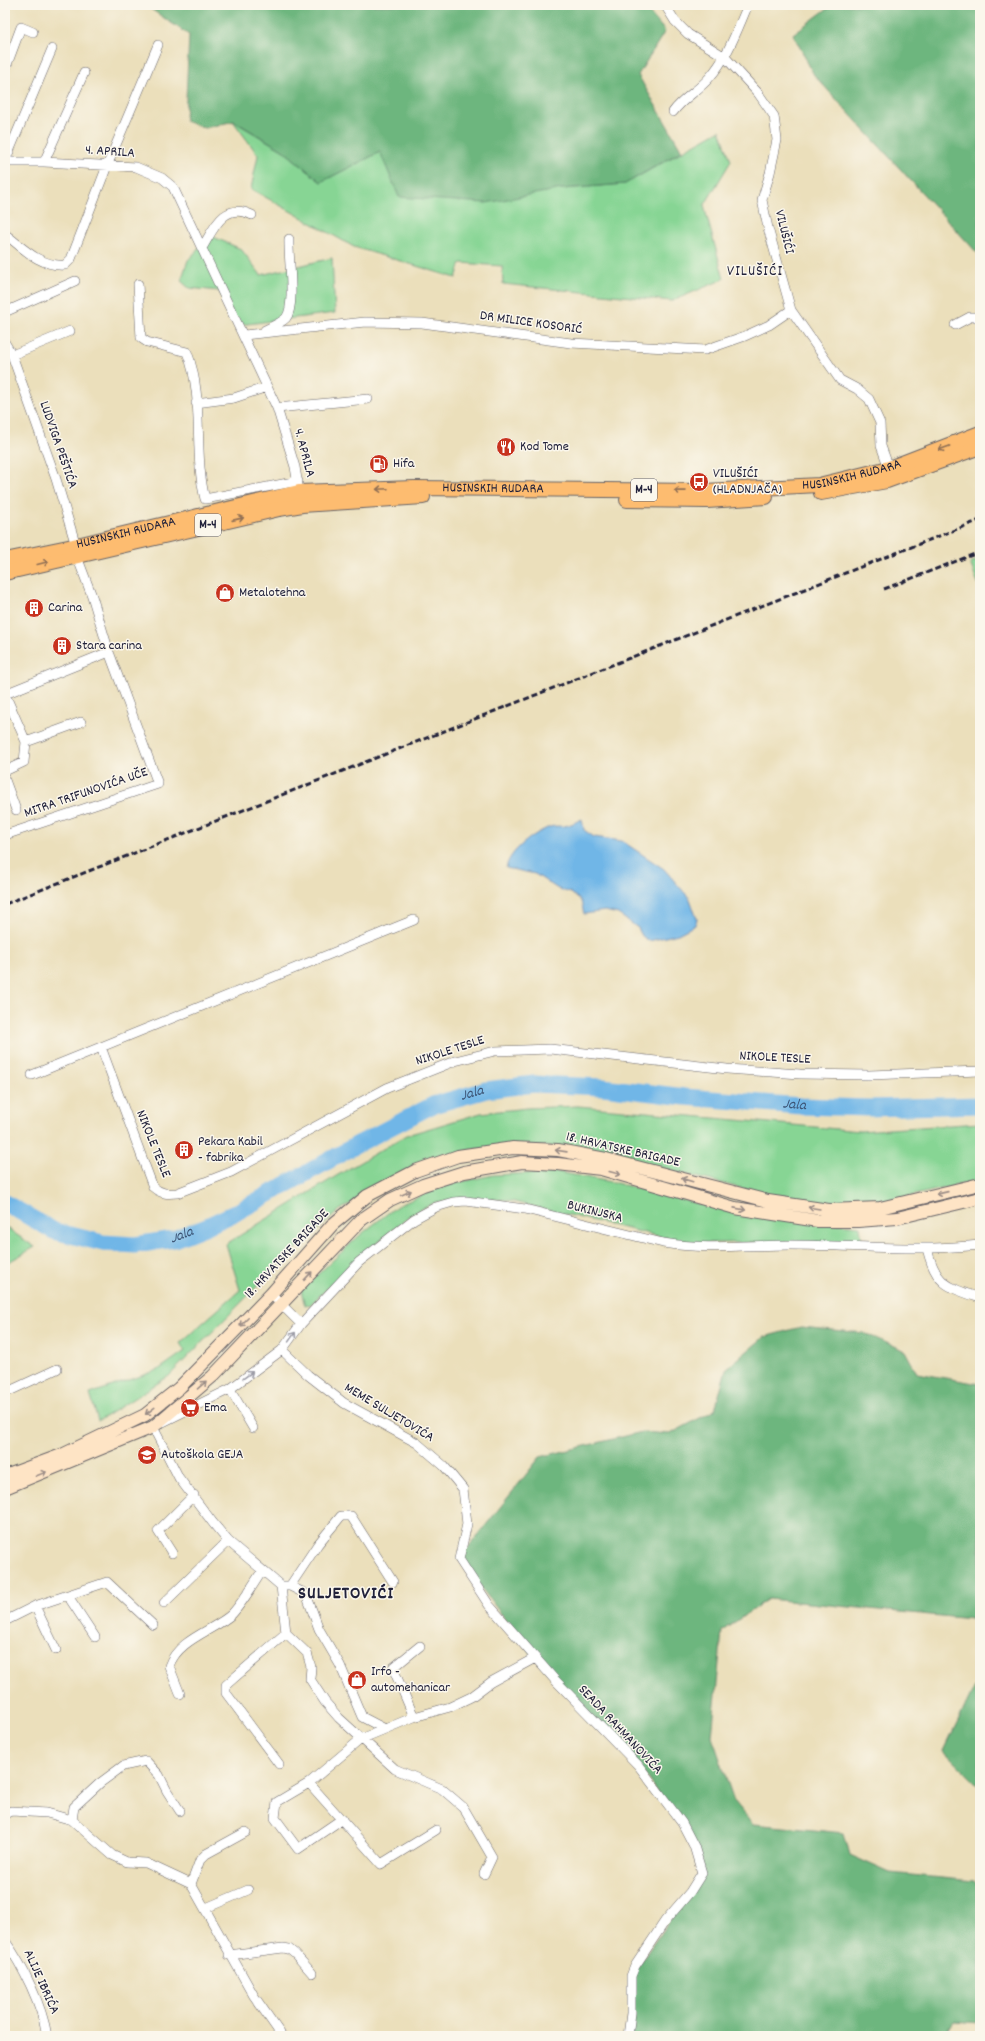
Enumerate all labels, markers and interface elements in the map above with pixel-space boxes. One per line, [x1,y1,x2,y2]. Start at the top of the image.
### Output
street label: 4. APRILA [84,140,136,164]
street label: VILUŠIĆI [769,208,799,257]
district label: VILUŠIĆI [727,261,783,283]
street label: DR MILICE KOSORIĆ [479,306,584,340]
street label: LUDVIGA PEŠTIĆA [34,398,82,492]
street label: 4. APRILA [288,426,320,480]
restaurant icon: Kod Tome [495,436,517,458]
place label: Kod Tome [520,437,569,457]
one-way arrow [938,445,950,453]
fuel station icon: Hifa [368,453,390,475]
place label: Hifa [393,454,415,474]
street label: HUSINSKIH RUDARA [802,454,905,496]
place label: VILUŠIĆI (HLADNJAČA) [713,464,782,500]
bus stop icon: VILUŠIĆI (HLADNJAČA) [688,471,710,493]
street label: HUSINSKIH RUDARA [442,478,544,499]
road number: M-4 [631,479,657,501]
one-way arrow [376,486,389,493]
one-way arrow [674,487,687,495]
street label: HUSINSKIH RUDARA [74,512,178,555]
road number: M-4 [195,514,221,536]
one-way arrow [231,514,244,522]
one-way arrow [36,559,49,567]
shop icon: Metalotehna [214,582,236,604]
place label: Metalotehna [239,583,306,603]
building icon: Carina [23,597,45,619]
place label: Carina [48,598,83,618]
building icon: Stara carina [51,635,73,657]
place label: Stara carina [76,636,142,656]
street label: MITRA TRIFUNOVIĆA UČE [22,762,151,824]
street label: NIKOLE TESLE [413,1030,488,1072]
street label: NIKOLE TESLE [739,1046,812,1070]
water label: Jala [458,1080,487,1108]
water label: Jala [782,1094,807,1117]
street label: NIKOLE TESLE [130,1107,176,1181]
street label: 18. HRVATSKE BRIGADE [564,1127,683,1173]
place label: Pekara Kabil - fabrika [198,1132,263,1168]
building icon: Pekara Kabil - fabrika [173,1139,195,1161]
one-way arrow [555,1147,568,1155]
one-way arrow [608,1170,621,1177]
one-way arrow [681,1176,694,1183]
one-way arrow [400,1188,412,1196]
one-way arrow [936,1190,949,1198]
street label: BUKINJSKA [565,1195,625,1229]
street label: 18. HRVATSKE BRIGADE [240,1204,334,1303]
one-way arrow [808,1204,821,1212]
one-way arrow [733,1205,746,1213]
water label: Jala [169,1221,198,1250]
one-way arrow [303,1271,312,1281]
one-way arrow [239,1317,249,1327]
one-way arrow [288,1332,296,1343]
one-way arrow [243,1371,254,1379]
street label: MEME SULJETOVIĆA [340,1378,438,1448]
one-way arrow [197,1381,207,1390]
supermarket icon: Ema [179,1397,201,1419]
place label: Ema [204,1398,227,1418]
one-way arrow [144,1407,155,1416]
school or university icon: Autoškola GEJA [136,1444,158,1466]
place label: Autoškola GEJA [161,1445,244,1465]
one-way arrow [35,1469,47,1477]
district label: SULJETOVIĆI [298,1582,394,1607]
place label: Irfo - automehanicar [371,1662,451,1698]
shop icon: Irfo - automehanicar [346,1669,368,1691]
street label: SEADA RAHMANOVIĆA [573,1681,667,1780]
street label: ALIJE IBRIĆA [18,1946,64,2018]

